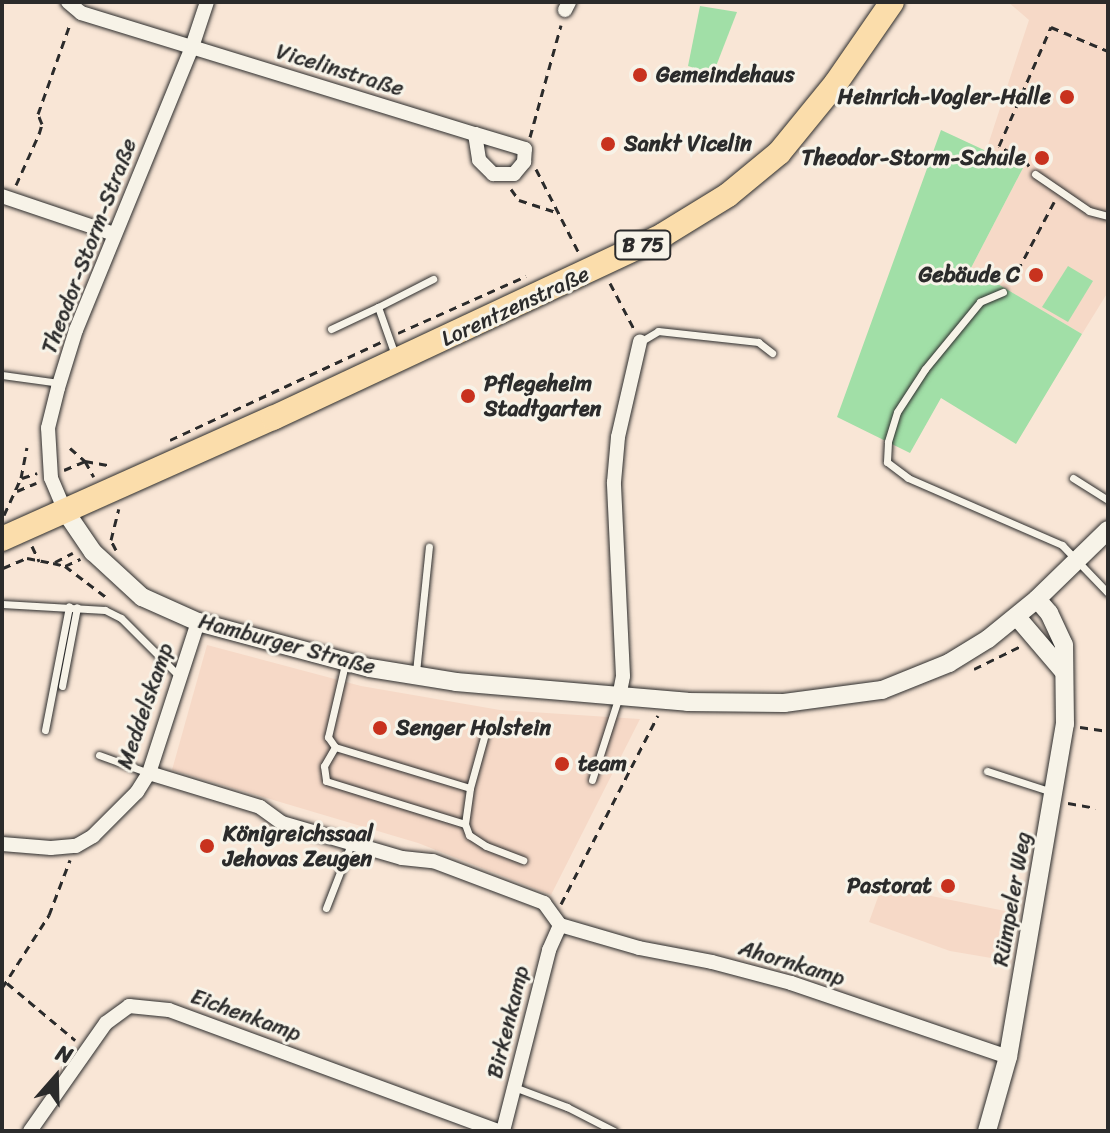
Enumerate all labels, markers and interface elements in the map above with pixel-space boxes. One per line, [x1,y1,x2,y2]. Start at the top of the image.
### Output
street label: Vicelinstraße [273,38,407,102]
place label: Gemeindehaus [656,62,795,88]
marker: Gemeindehaus [631,66,649,84]
place label: Heinrich-Vogler-Halle [838,84,1051,110]
marker: Heinrich-Vogler-Halle [1058,88,1076,106]
place label: Sankt Vicelin [624,131,753,157]
street label: Theodor-Storm-Straße [36,135,142,357]
marker: Sankt Vicelin [599,135,617,153]
place label: Theodor-Storm-Schule [802,145,1026,171]
marker: Theodor-Storm-Schule [1033,149,1051,167]
road number: B 75 [613,229,673,261]
street label: Lorentzenstraße [437,260,593,352]
place label: Gebäude C [918,262,1020,288]
marker: Gebäude C [1027,266,1045,284]
place label: Pflegeheim Stadtgarten [484,370,601,422]
marker: Pflegeheim Stadtgarten [459,387,477,405]
street label: Hamburger Straße [195,608,379,680]
street label: Meddelskamp [111,640,179,772]
place label: Senger Holstein [396,715,551,741]
marker: Senger Holstein [371,719,389,737]
place label: team [578,751,627,777]
marker: team [553,755,571,773]
place label: Königreichssaal Jehovas Zeugen [223,820,373,872]
street label: Rümpeler Weg [987,829,1037,969]
marker: Königreichssaal Jehovas Zeugen [198,837,216,855]
place label: Pastorat [847,873,932,899]
marker: Pastorat [939,877,957,895]
street label: Ahornkamp [736,934,848,992]
street label: Birkenkamp [481,963,535,1081]
street label: Eichenkamp [187,983,305,1047]
text: N [51,1033,78,1075]
north arrow [16,1037,96,1117]

